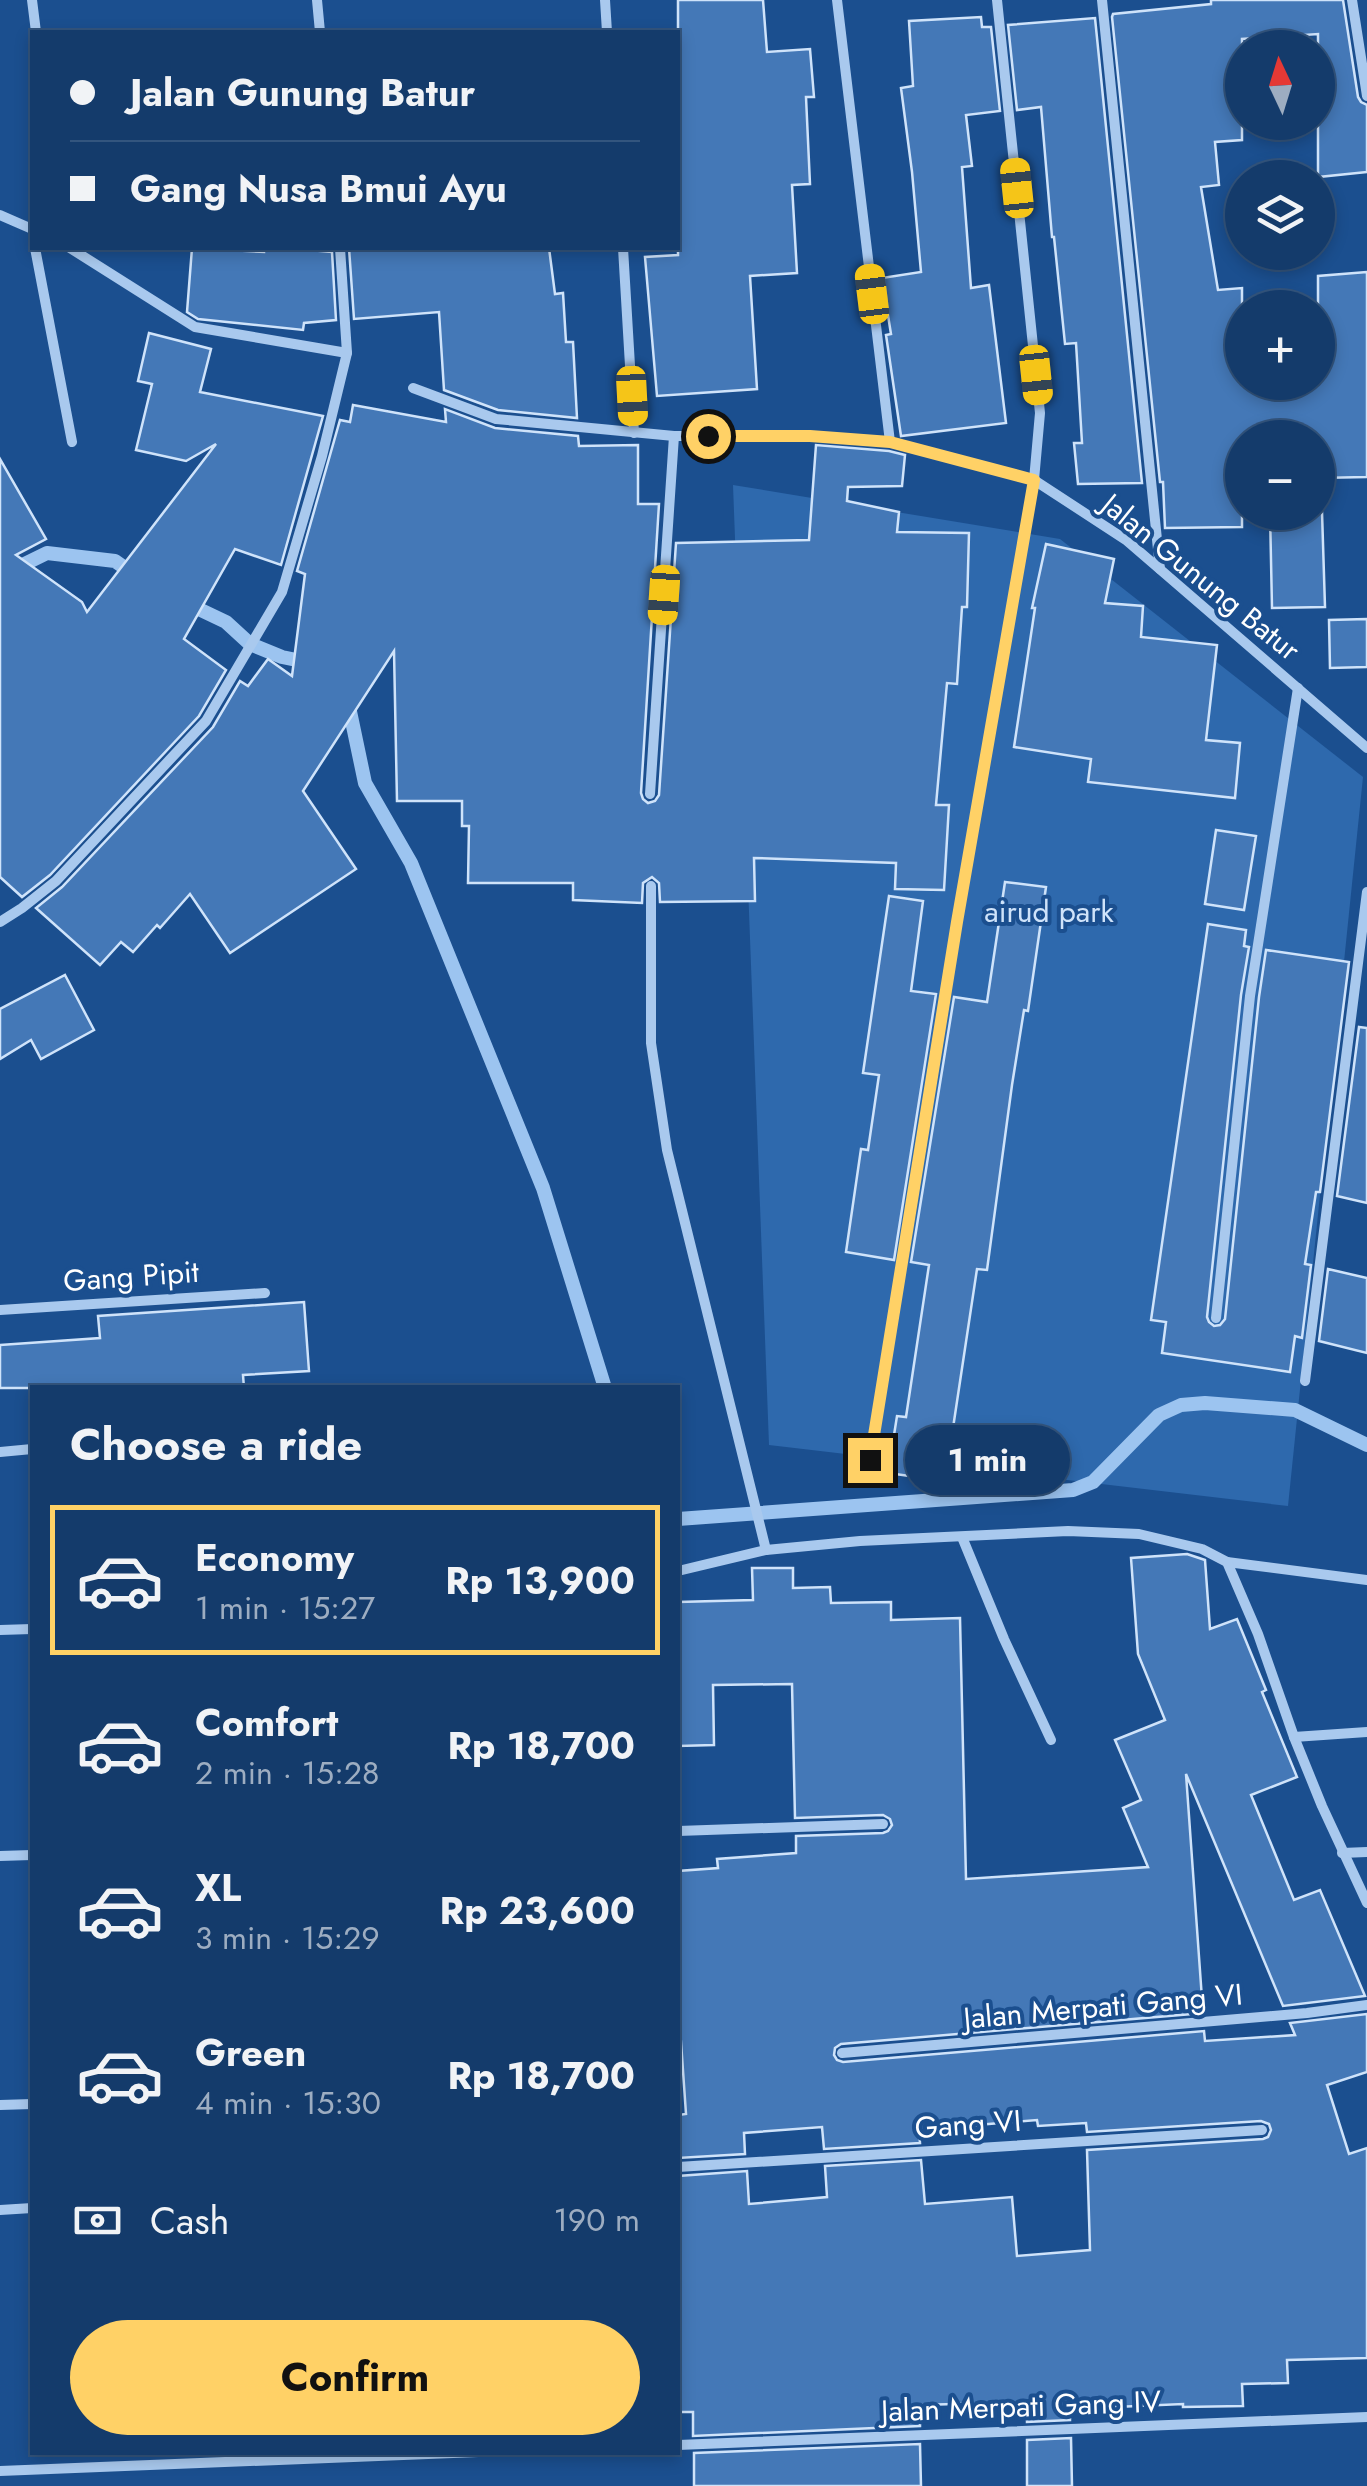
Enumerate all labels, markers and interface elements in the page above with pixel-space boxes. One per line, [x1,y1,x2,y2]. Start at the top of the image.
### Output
north arrow [1225,30,1335,140]
map controls [1225,30,1335,530]
text: Jalan Gunung Batur [130,65,475,120]
car [999,157,1035,219]
button: layers [1225,160,1335,270]
text: Gang Nusa Bmui Ayu [130,161,507,216]
car [853,262,891,326]
button: + [1225,290,1335,400]
car [1018,344,1054,406]
car [615,365,649,427]
route start [686,414,731,459]
button: − [1225,420,1335,530]
street label: Jalan Gunung Batur [1089,481,1310,671]
car [647,564,681,626]
park label: airud park [984,890,1114,933]
street label: Gang Pipit [62,1250,201,1302]
text: Choose a ride [70,1412,362,1477]
callout: 1 min [905,1425,1070,1495]
text: 1 min [948,1437,1027,1483]
route end [848,1438,893,1483]
text: Economy [195,1530,354,1585]
icon: car [75,1535,165,1625]
text: Rp 13,900 [445,1553,635,1608]
text: 1 min · 15:27 [195,1585,375,1631]
text: Comfort [195,1695,338,1750]
icon: car [75,1700,165,1790]
text: Rp 18,700 [447,1718,635,1773]
text: 2 min · 15:28 [195,1750,379,1796]
text: XL [195,1860,241,1915]
icon: car [75,1865,165,1955]
text: Rp 23,600 [440,1883,635,1938]
text: 3 min · 15:29 [195,1915,380,1961]
street label: Jalan Merpati Gang VI [958,1972,1244,2040]
text: Green [195,2025,306,2080]
icon: car [75,2030,165,2120]
text: Rp 18,700 [447,2048,635,2103]
text: 4 min · 15:30 [195,2080,381,2126]
street label: Gang VI [913,2099,1023,2149]
icon: cash [70,2193,125,2248]
text: Cash [150,2193,230,2248]
text: 190 m [553,2197,640,2243]
button: Confirm [70,2320,640,2435]
street label: Jalan Merpati Gang IV [876,2380,1162,2433]

